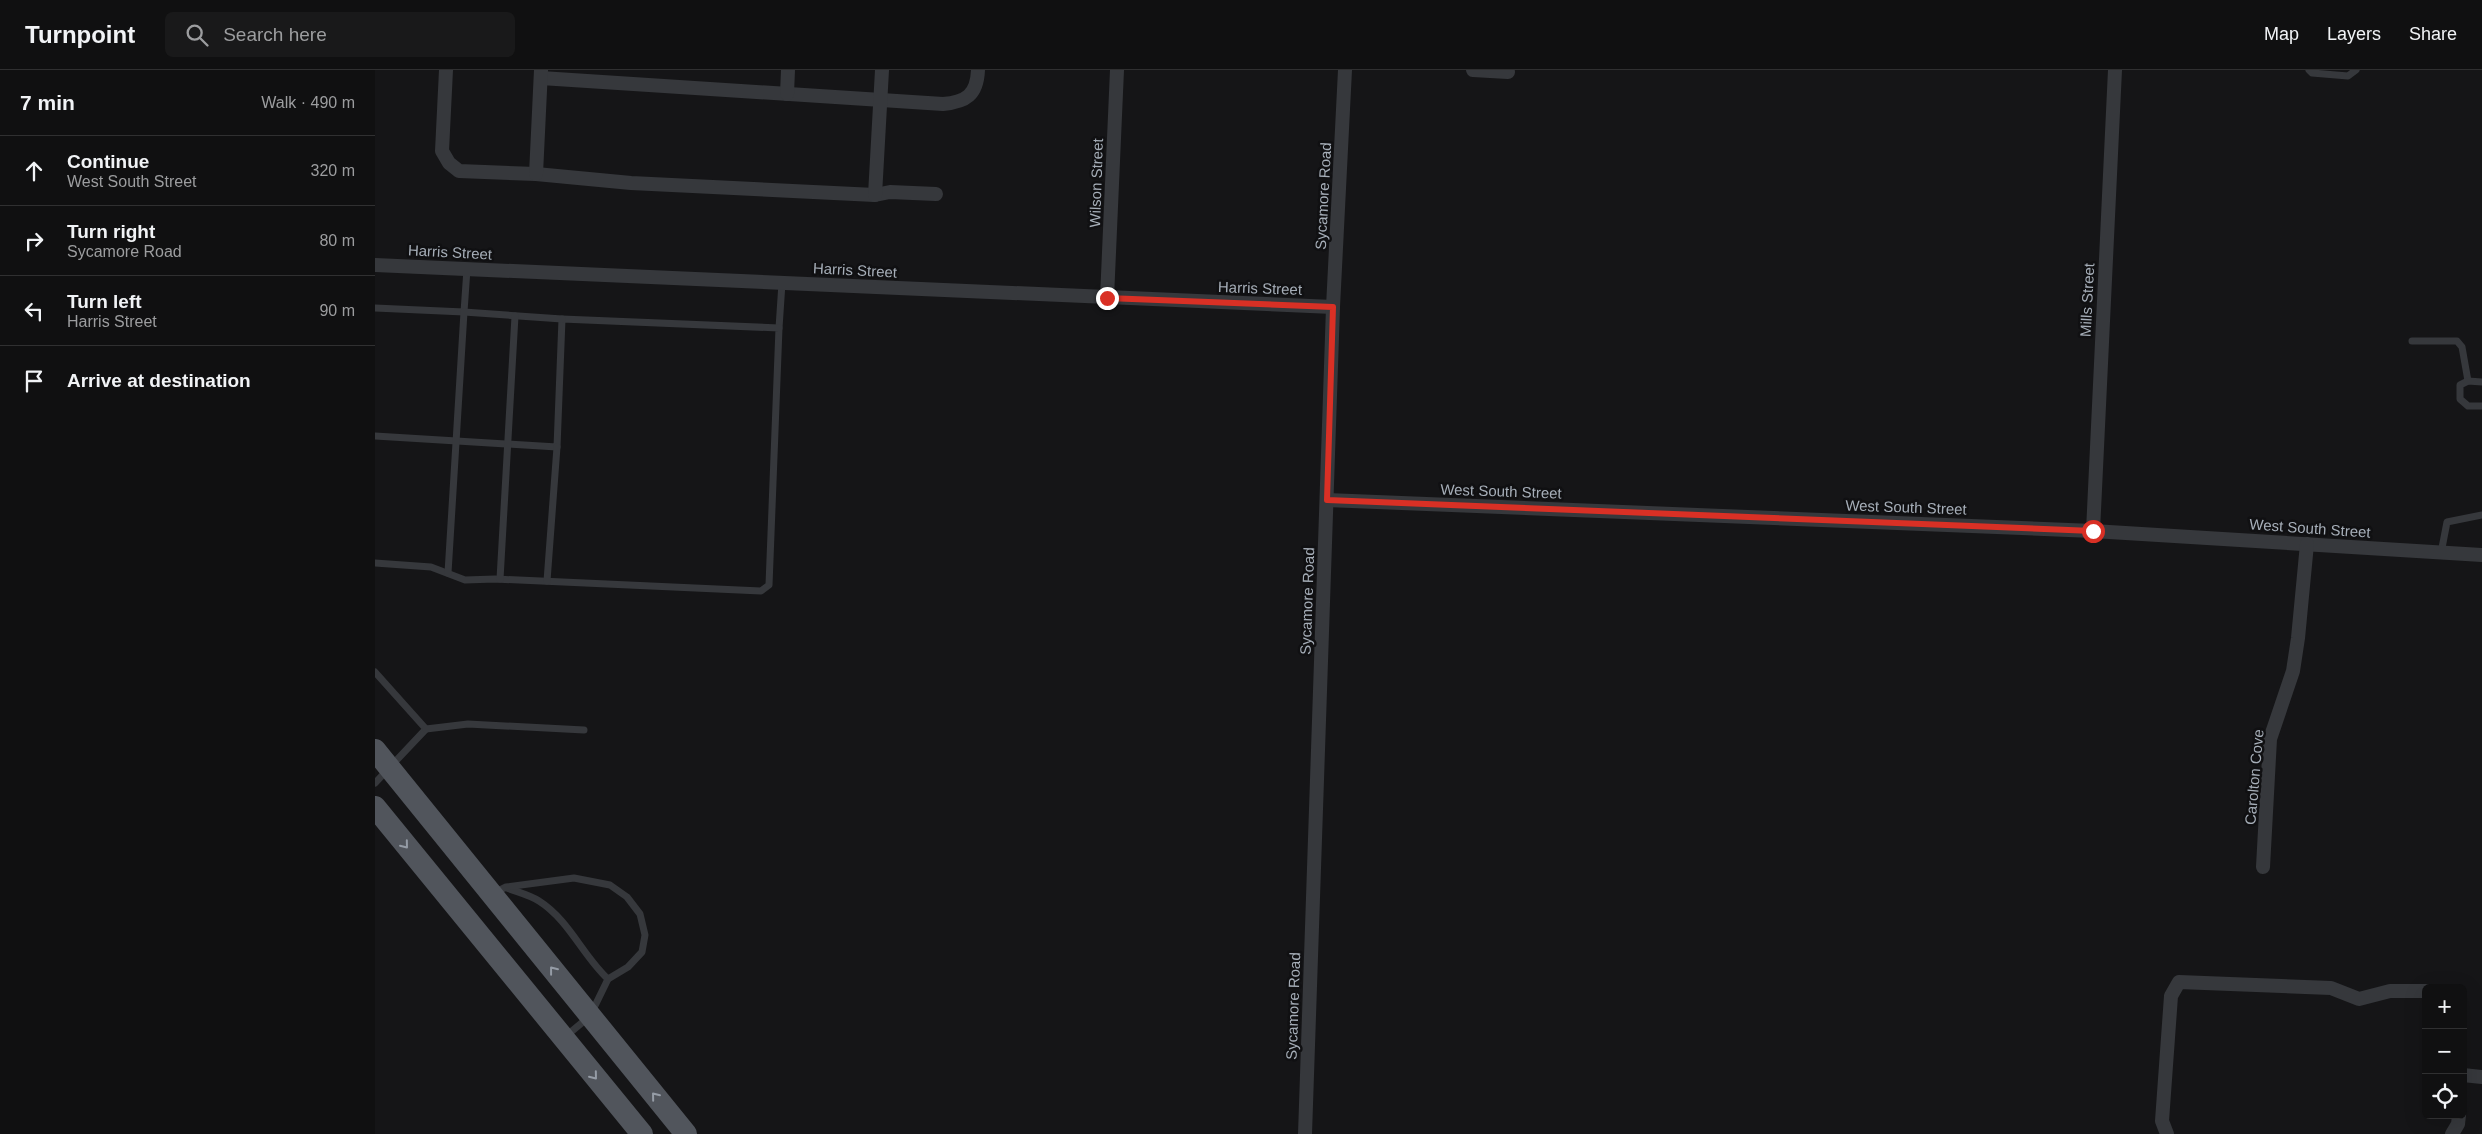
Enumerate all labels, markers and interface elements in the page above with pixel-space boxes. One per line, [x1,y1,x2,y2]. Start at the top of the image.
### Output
search box [165,12,515,57]
text: Turnpoint [25,21,135,48]
icon: search [183,21,211,49]
text: Search here [223,24,327,45]
text: Map [2264,24,2299,44]
text: Layers [2327,24,2381,44]
text: Share [2409,24,2457,44]
text: 7 min [20,91,75,114]
text: Walk · 490 m [261,94,355,111]
street label: Wilson Street [1086,137,1106,228]
street label: Sycamore Road [1312,142,1334,250]
text: Continue [67,151,149,172]
icon: ahead [20,157,48,185]
text: 320 m [311,162,355,179]
text: West South Street [67,173,197,190]
text: Turn right [67,221,155,242]
icon: right [20,227,48,255]
text: 80 m [319,232,355,249]
street label: Harris Street [408,241,493,263]
text: Sycamore Road [67,243,182,260]
street label: Harris Street [813,259,898,281]
street label: Mills Street [2077,262,2097,337]
street label: Harris Street [1218,278,1303,298]
route end [1096,287,1119,310]
text: Turn left [67,291,142,312]
icon: left [20,297,48,325]
text: 90 m [319,302,355,319]
text: Harris Street [67,313,157,330]
icon: arrive [20,367,48,395]
text: Arrive at destination [67,370,251,391]
street label: West South Street [1440,480,1563,502]
street label: West South Street [1845,496,1968,518]
street label: West South Street [2249,515,2372,541]
route start [2082,520,2105,543]
street label: Sycamore Road [1297,547,1317,655]
street label: Carolton Cove [2241,728,2267,826]
one-way arrow [400,839,408,848]
street label: Sycamore Road [1283,952,1303,1060]
one-way arrow [551,967,559,976]
map controls [2422,984,2467,1119]
button: + [2422,984,2467,1029]
button: − [2422,1029,2467,1074]
one-way arrow [589,1070,597,1079]
button: locate [2422,1074,2467,1119]
one-way arrow [653,1093,661,1102]

